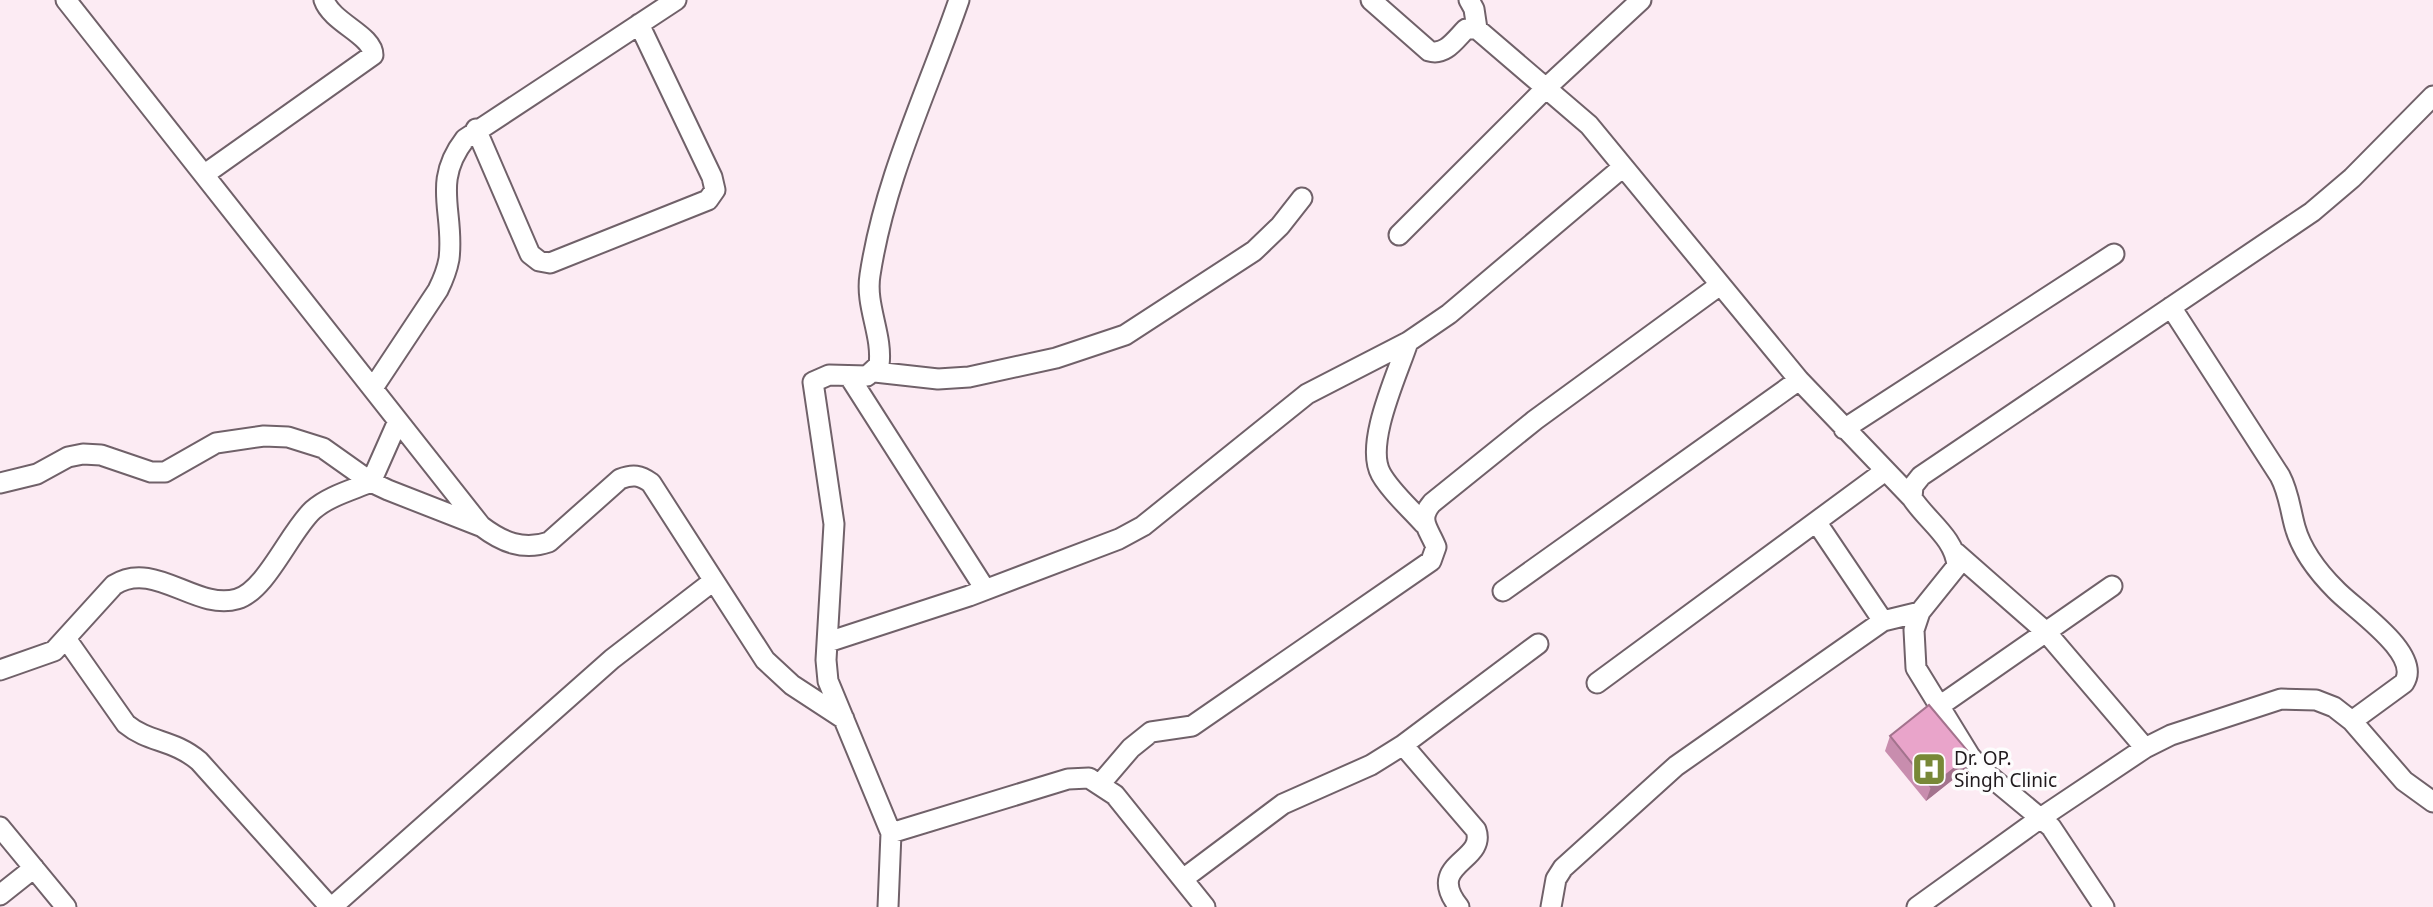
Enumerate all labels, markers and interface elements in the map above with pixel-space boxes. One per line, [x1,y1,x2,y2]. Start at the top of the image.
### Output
place label: Dr. OP. Singh Clinic [1954,745,2057,793]
hospital icon: Dr. OP. Singh Clinic [1910,750,1948,788]

